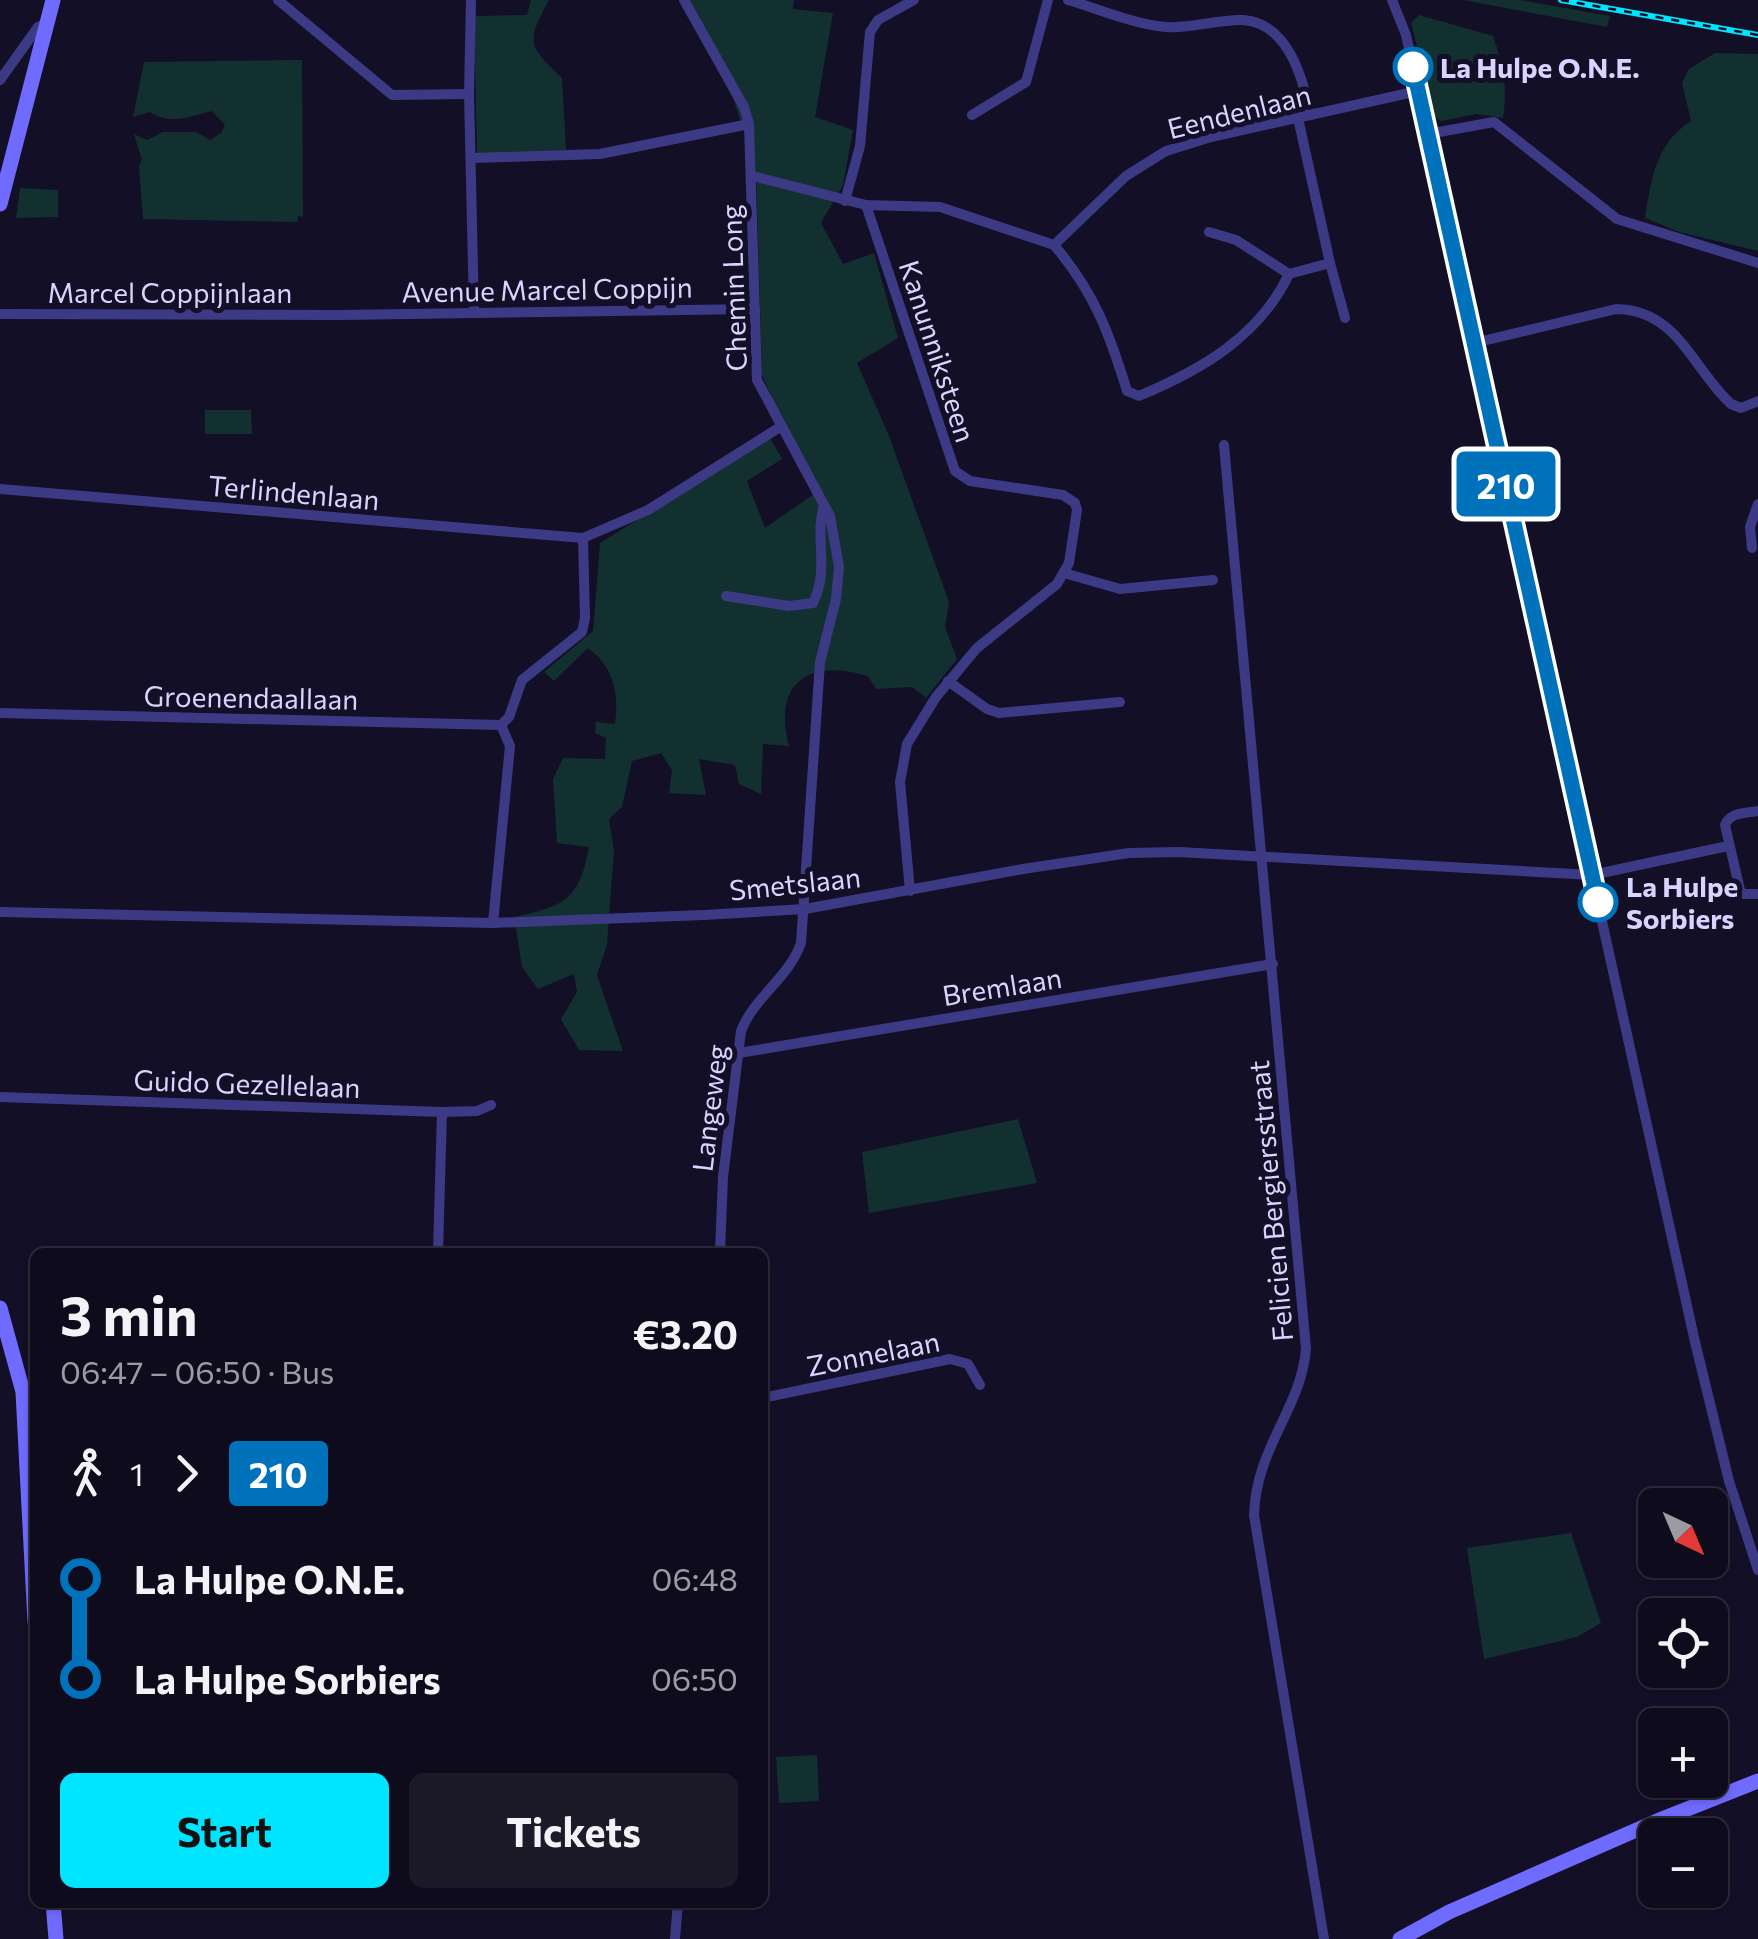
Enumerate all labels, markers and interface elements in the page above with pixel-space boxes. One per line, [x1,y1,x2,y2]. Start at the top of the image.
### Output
marker: La Hulpe O.N.E. [1394,48,1432,86]
place label: La Hulpe O.N.E. [1440,50,1640,84]
street label: Eendenlaan [1164,77,1314,145]
street label: Chemin Long [713,204,753,372]
street label: Kanunniksteen [893,256,983,446]
street label: Avenue Marcel Coppijn [401,269,693,309]
street label: Marcel Coppijnlaan [48,275,292,309]
line badge: 210 [1448,452,1564,516]
text: 210 [1476,463,1536,506]
street label: Terlindenlaan [207,468,381,516]
street label: Groenendaallaan [143,678,359,716]
street label: Smetslaan [728,859,862,907]
place label: La Hulpe Sorbiers [1626,869,1738,935]
marker: La Hulpe Sorbiers [1579,883,1617,921]
street label: Bremlaan [940,960,1064,1012]
street label: Langeweg [684,1042,734,1174]
street label: Felicien Bergiersstraat [1241,1059,1299,1343]
street label: Guido Gezellelaan [133,1062,361,1104]
text: 3 min [60,1280,198,1347]
text: €3.20 [633,1310,738,1357]
street label: Zonnelaan [804,1323,942,1383]
text: 06:47 – 06:50 · Bus [60,1351,334,1391]
icon: walk [60,1446,115,1501]
icon: forward [159,1446,214,1501]
text: 210 [249,1452,308,1495]
text: 1 [130,1453,144,1493]
north arrow [1638,1488,1728,1578]
map controls [1638,1488,1728,1908]
text: La Hulpe O.N.E. [134,1555,405,1602]
text: 06:48 [652,1558,738,1598]
button: locate [1638,1598,1728,1688]
text: La Hulpe Sorbiers [134,1655,441,1702]
text: 06:50 [651,1658,738,1698]
button: + [1638,1708,1728,1798]
button: Start [60,1773,389,1888]
button: Tickets [409,1773,738,1888]
button: − [1638,1818,1728,1908]

